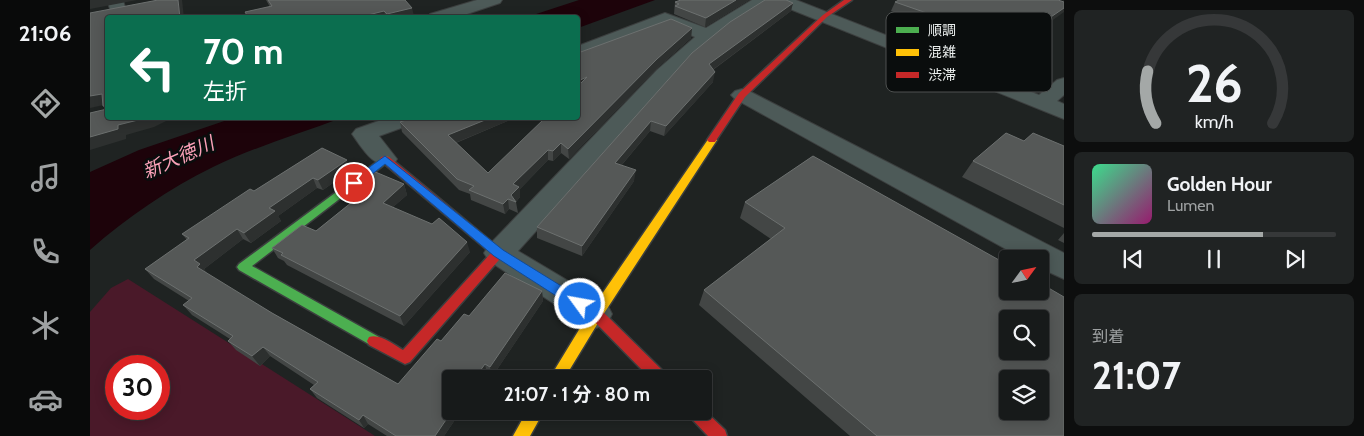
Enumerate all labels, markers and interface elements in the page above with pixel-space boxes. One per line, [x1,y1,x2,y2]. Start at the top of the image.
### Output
legend [886,12,1052,92]
text: 21:06 [19,20,71,47]
text: 順調 [928,21,956,39]
text: 70 m [203,30,284,73]
icon: left [120,35,185,100]
text: 混雑 [928,43,956,61]
text: 26 [1186,52,1242,115]
text: 渋滞 [928,66,956,84]
text: 左折 [203,78,247,105]
icon: directions [28,86,63,121]
text: km/h [1194,111,1234,132]
water label: 新大徳川 [139,131,219,183]
icon: music [28,160,63,195]
pin [333,162,375,204]
icon: arrive [340,169,368,197]
text: Golden Hour [1167,173,1272,196]
text: Lumen [1167,196,1214,215]
icon: phone [28,234,63,269]
icon: previous [1119,245,1147,273]
icon: pause [1200,245,1228,273]
icon: next [1281,245,1309,273]
north arrow [999,250,1049,300]
map controls [999,250,1049,420]
position arrow [553,277,605,329]
icon: climate [28,308,63,343]
button: search [999,310,1049,360]
text: 到着 [1092,327,1124,346]
text: 21:07 [1092,352,1181,399]
speed limit sign: 30 [105,355,170,420]
button: layers [999,370,1049,420]
icon: car [28,382,63,417]
text: 21:07 · 1 分 · 80 m [504,383,650,406]

